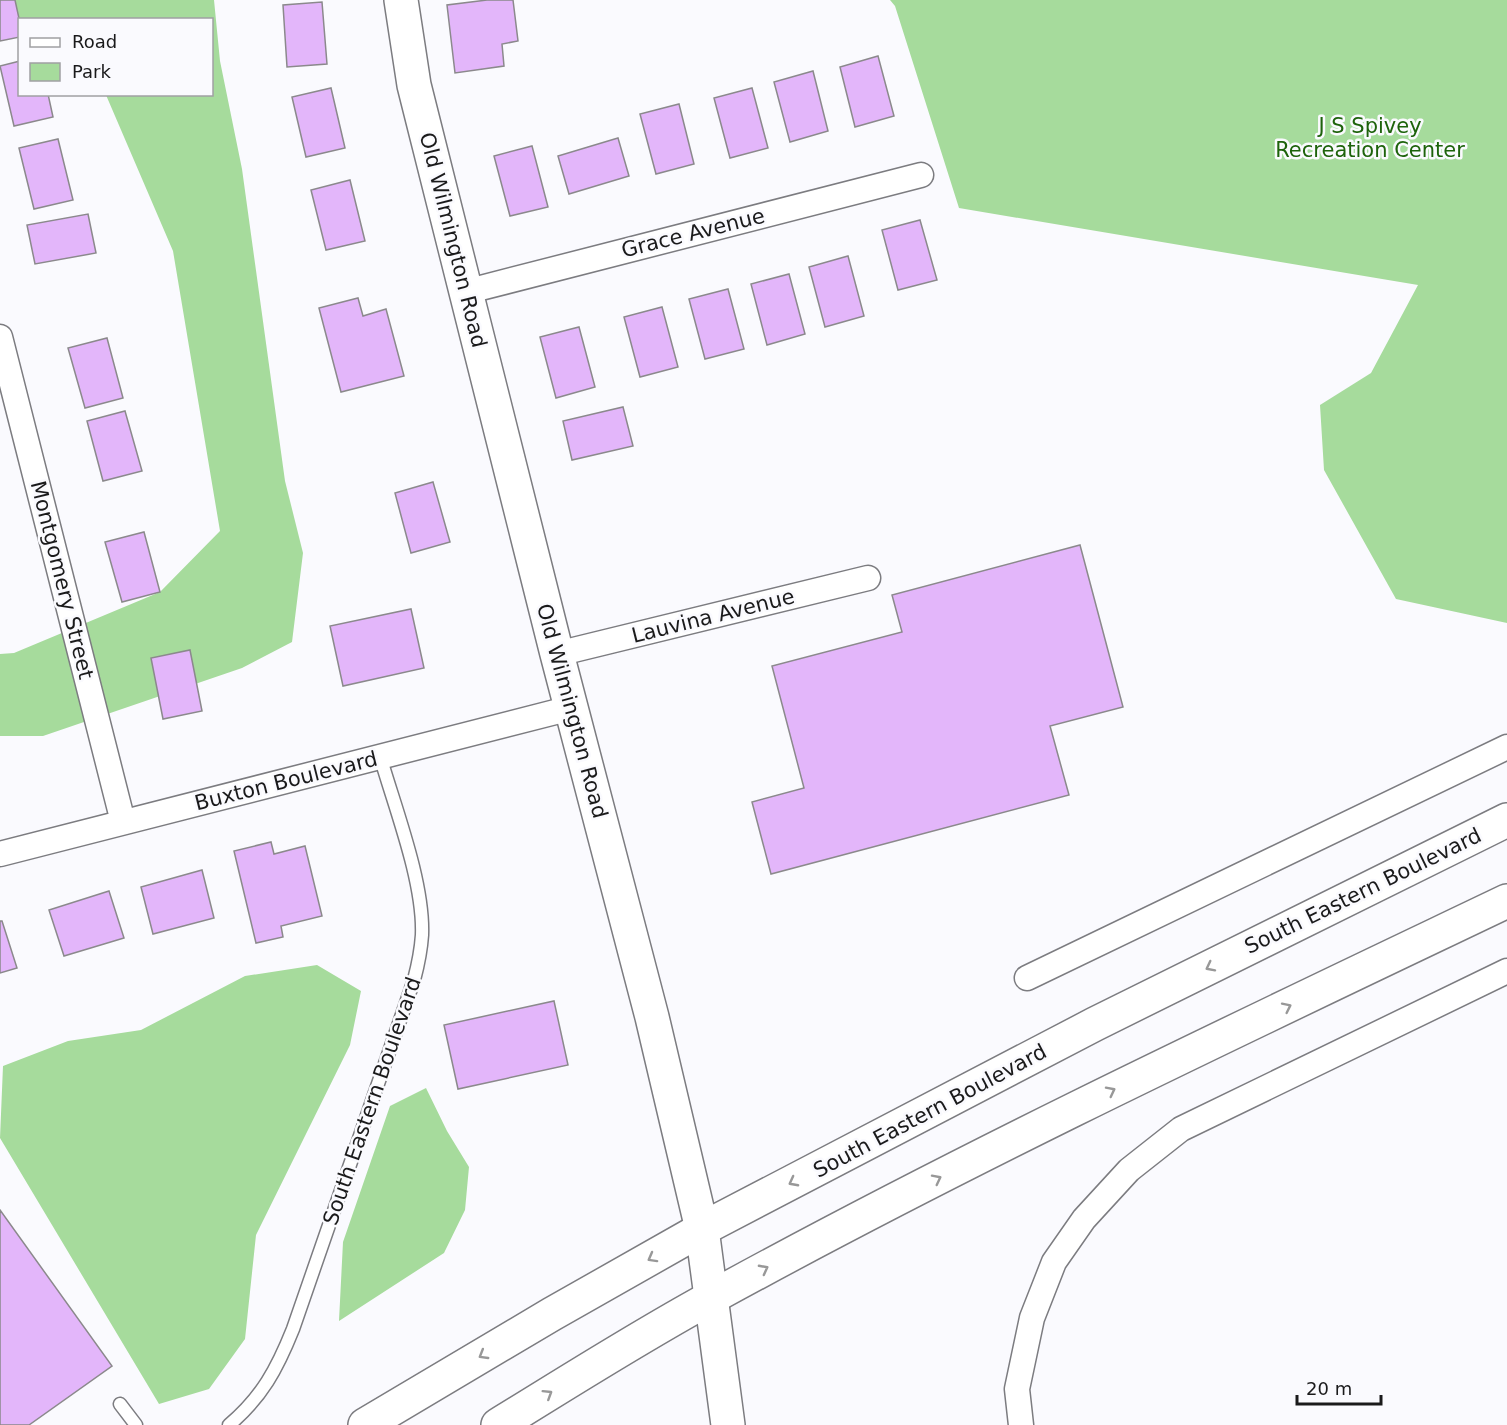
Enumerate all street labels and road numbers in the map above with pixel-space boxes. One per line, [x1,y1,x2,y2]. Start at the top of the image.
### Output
street label: Old Wilmington Road [415,130,491,350]
street label: Grace Avenue [619,204,767,262]
street label: Montgomery Street [26,478,98,682]
street label: Lauvina Avenue [629,584,797,648]
street label: Old Wilmington Road [532,601,612,821]
street label: Buxton Boulevard [192,747,380,815]
street label: South Eastern Boulevard [1241,823,1485,959]
street label: South Eastern Boulevard [318,974,426,1228]
street label: South Eastern Boulevard [809,1039,1051,1183]

